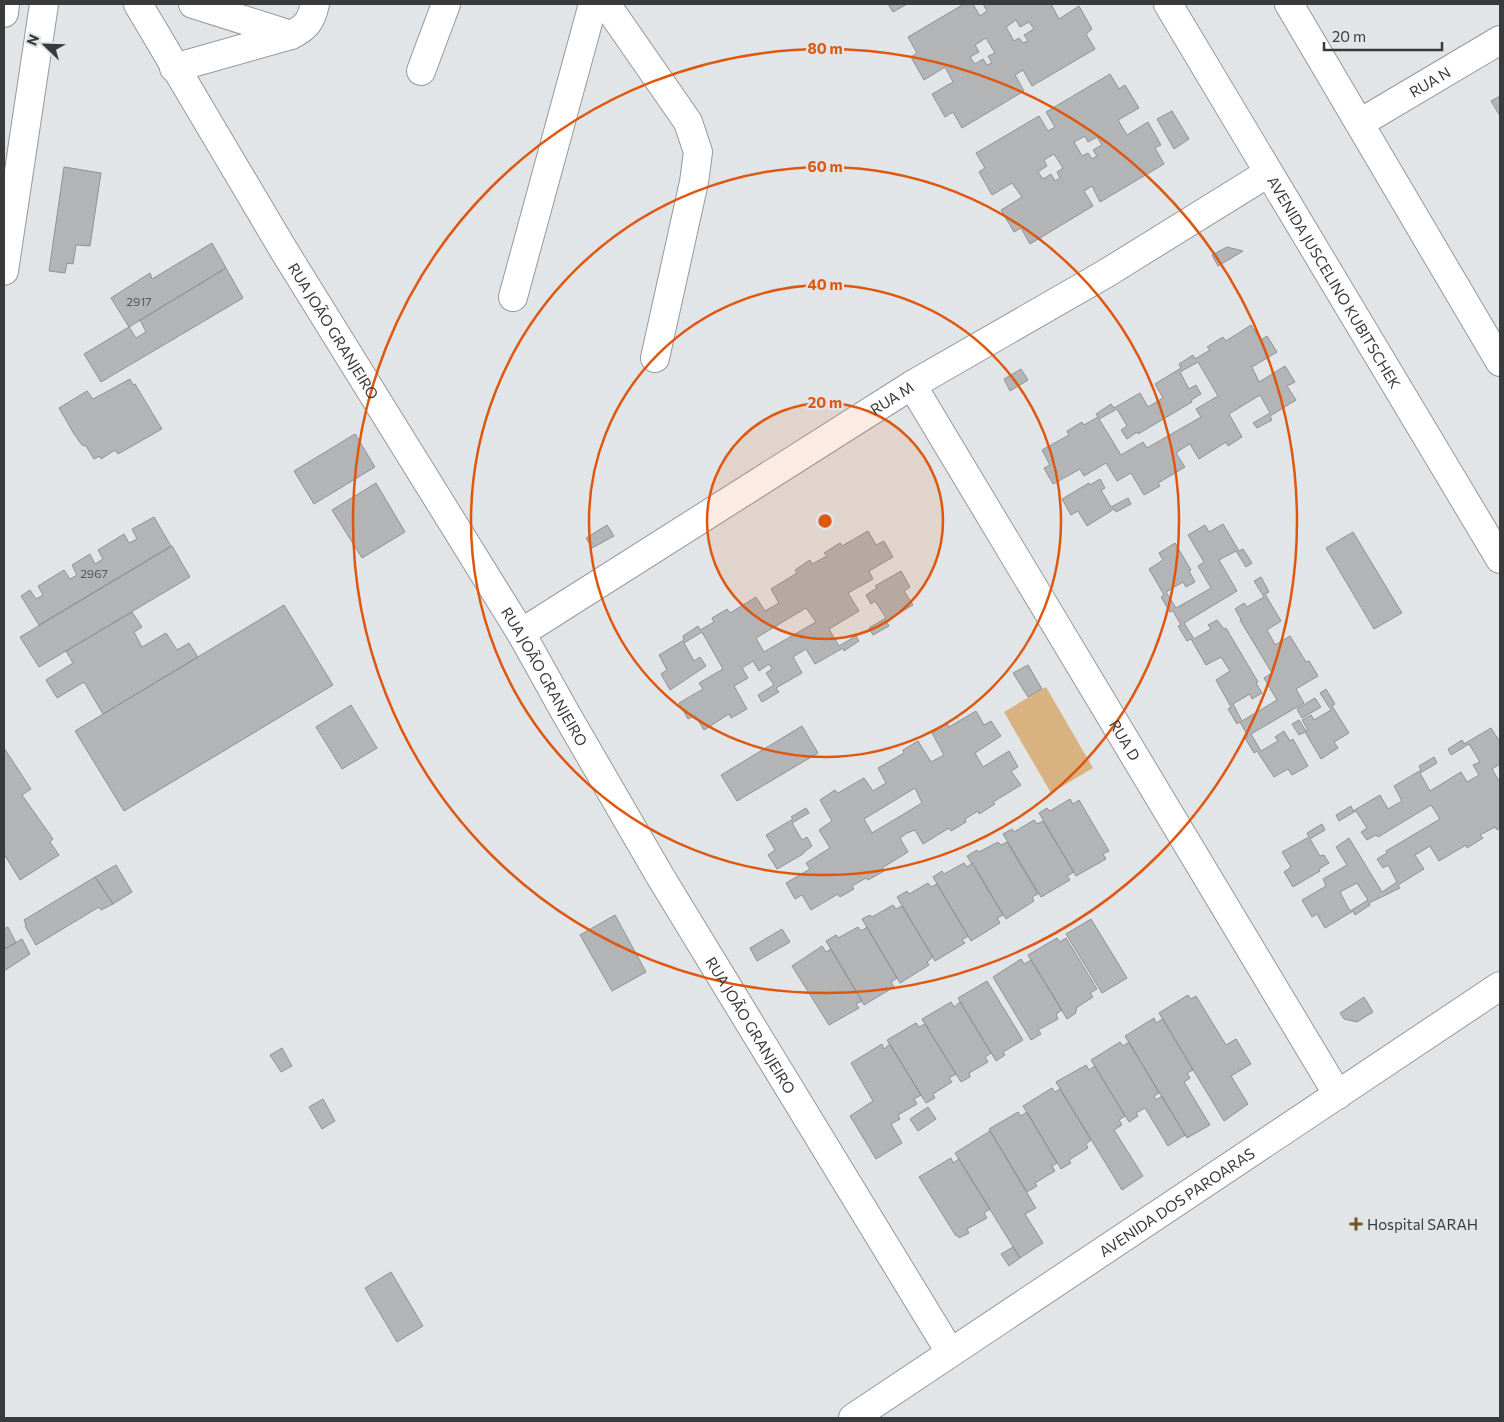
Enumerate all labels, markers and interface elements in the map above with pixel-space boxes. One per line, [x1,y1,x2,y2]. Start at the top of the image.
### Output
north arrow [20,20,70,70]
scale bar [1324,20,1442,52]
text: 20 m [1332,27,1366,45]
text: N [23,32,42,48]
text: 80 m [807,39,843,57]
street label: RUA N [1406,63,1454,101]
text: 60 m [807,157,843,175]
street label: AVENIDA JUSCELINO KUBITSCHEK [1264,173,1405,392]
street label: RUA JOÃO GRANJEIRO [285,259,383,402]
text: 40 m [807,275,843,293]
house number: 2917 [126,294,152,308]
street label: RUA M [867,377,917,418]
text: 20 m [808,393,842,411]
centre of rings [816,512,834,530]
house number: 2967 [80,566,108,580]
street label: RUA JOÃO GRANJEIRO [498,604,592,749]
street label: RUA D [1106,716,1144,764]
street label: RUA JOÃO GRANJEIRO [702,953,799,1097]
street label: AVENIDA DOS PAROARAS [1095,1144,1258,1260]
place label: Hospital SARAH [1367,1215,1478,1233]
marker: Hospital SARAH [1349,1217,1363,1231]

